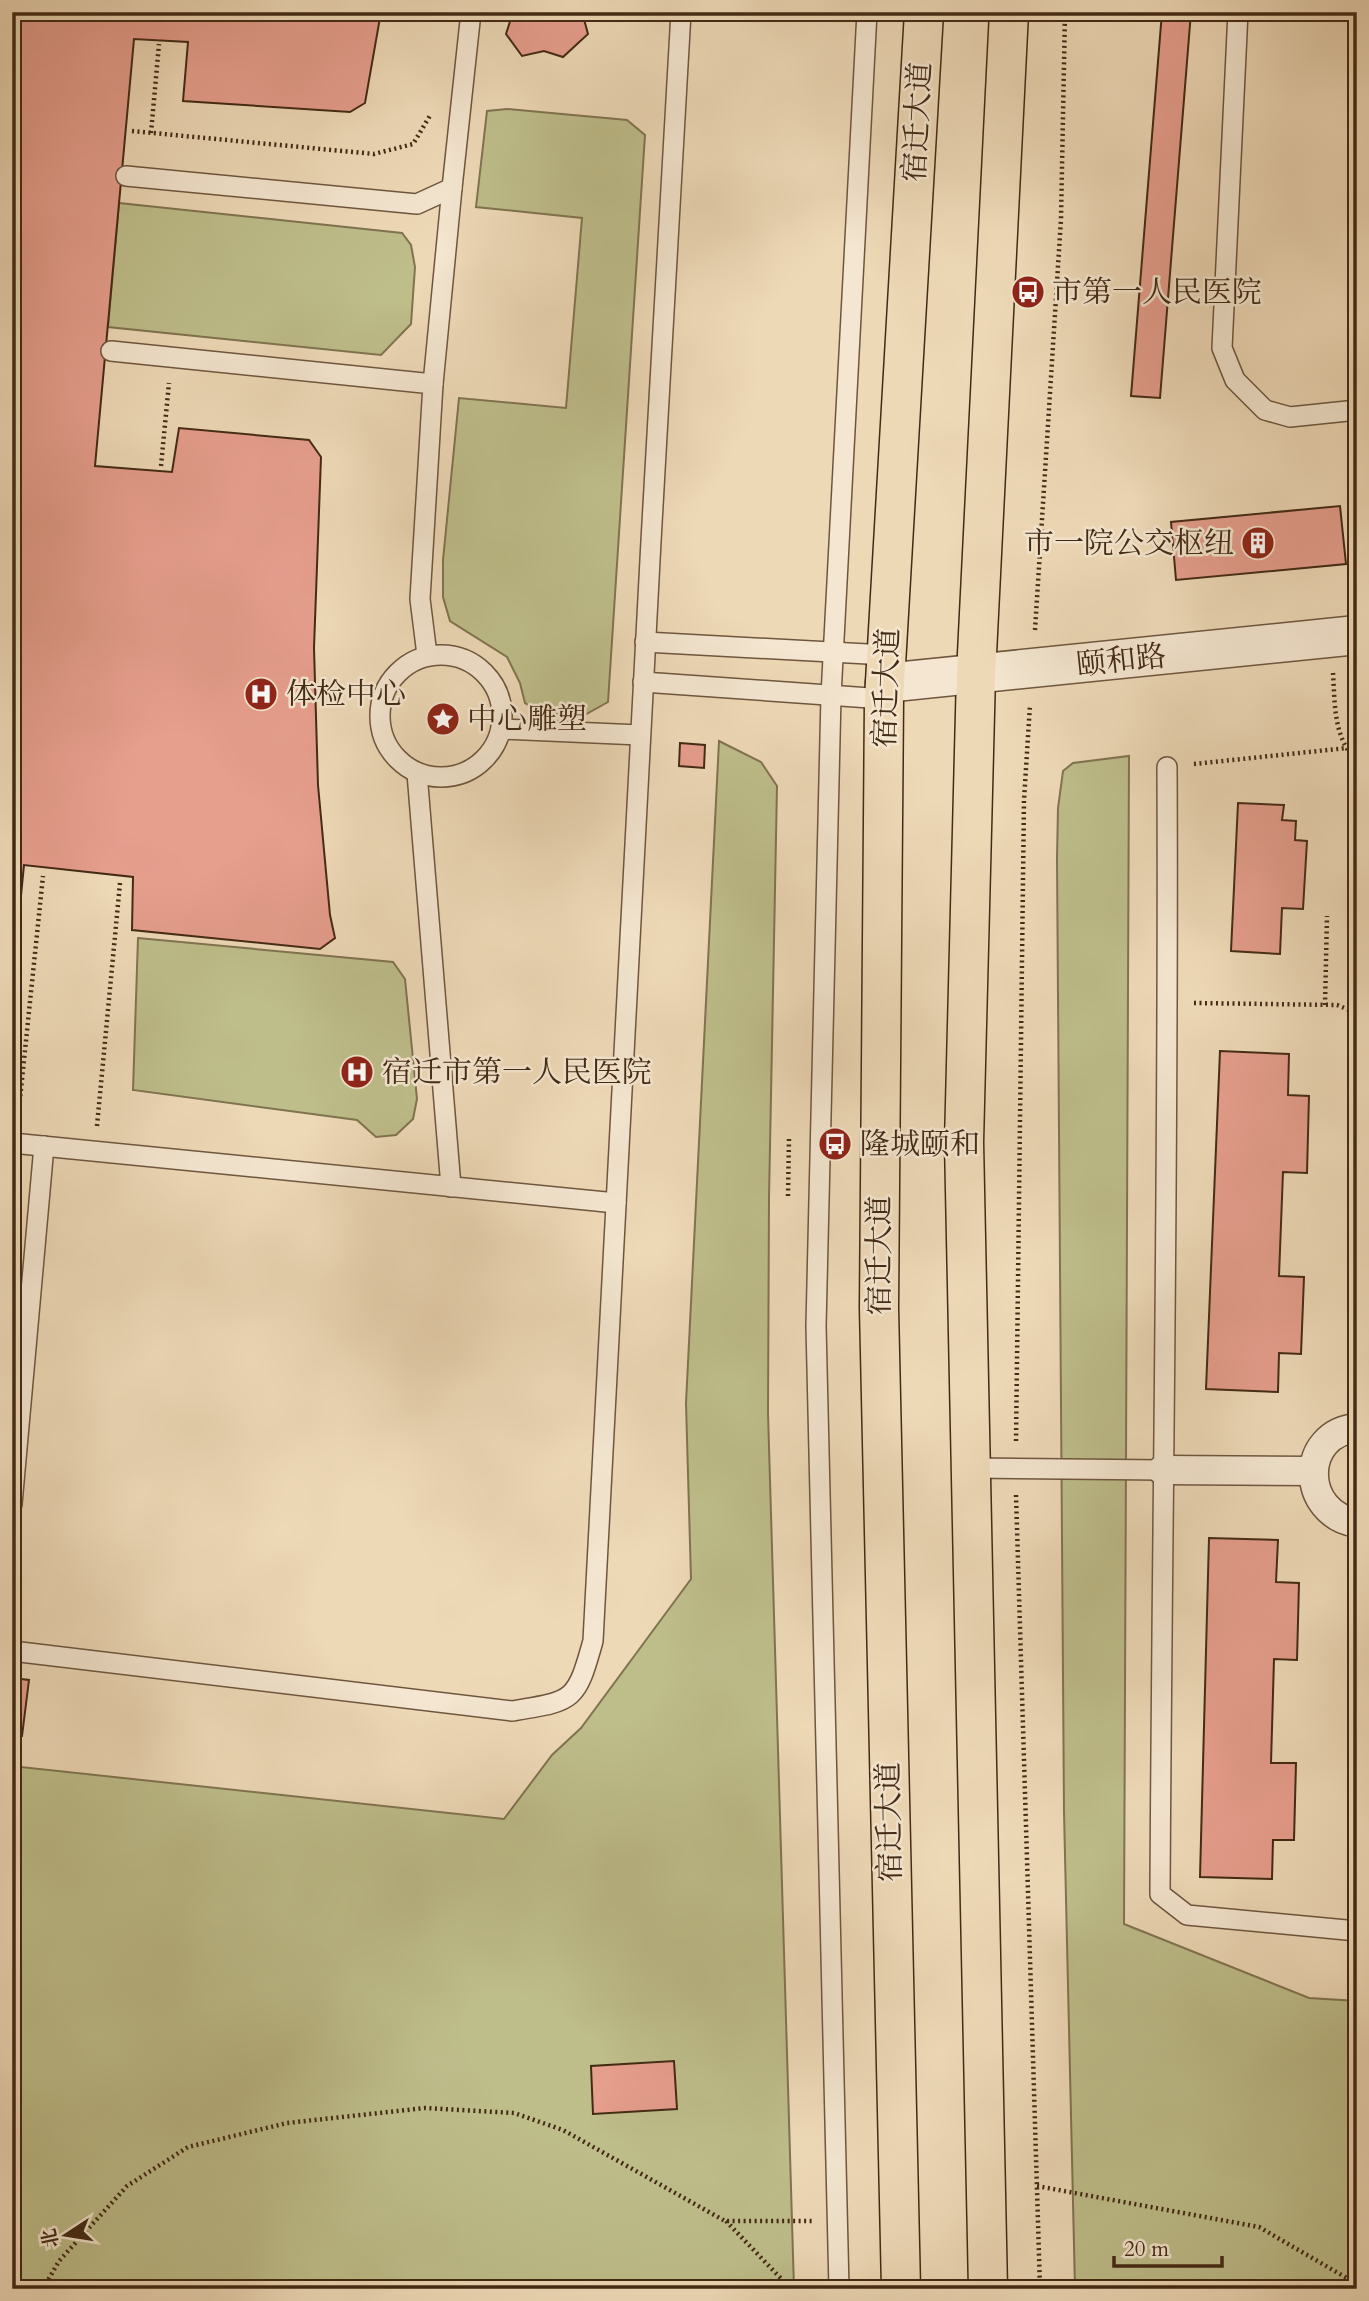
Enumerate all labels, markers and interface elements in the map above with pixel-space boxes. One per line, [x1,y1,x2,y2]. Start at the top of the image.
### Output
street label: 宿迁大道 [894,61,941,183]
place label: 市第一人民医院 [1052,272,1262,313]
bus stop icon: 市第一人民医院 [1009,273,1047,311]
place label: 市一院公交枢纽 [1024,523,1234,564]
building icon: 市一院公交枢纽 [1239,524,1277,562]
street label: 宿迁大道 [864,627,909,749]
street label: 颐和路 [1074,635,1168,686]
place label: 体检中心 [286,674,406,715]
hospital icon: 体检中心 [242,675,280,713]
place label: 中心雕塑 [467,699,587,740]
place icon: 中心雕塑 [424,700,462,738]
place label: 宿迁市第一人民医院 [382,1052,652,1093]
hospital icon: 宿迁市第一人民医院 [338,1053,376,1091]
place label: 隆城颐和 [860,1124,980,1165]
bus stop icon: 隆城颐和 [816,1125,854,1163]
street label: 宿迁大道 [859,1195,900,1315]
street label: 宿迁大道 [868,1762,911,1882]
north arrow [32,2200,102,2270]
scale bar [1114,2224,1222,2268]
text: 北 [36,2226,65,2250]
text: 20 m [1124,2235,1169,2264]

